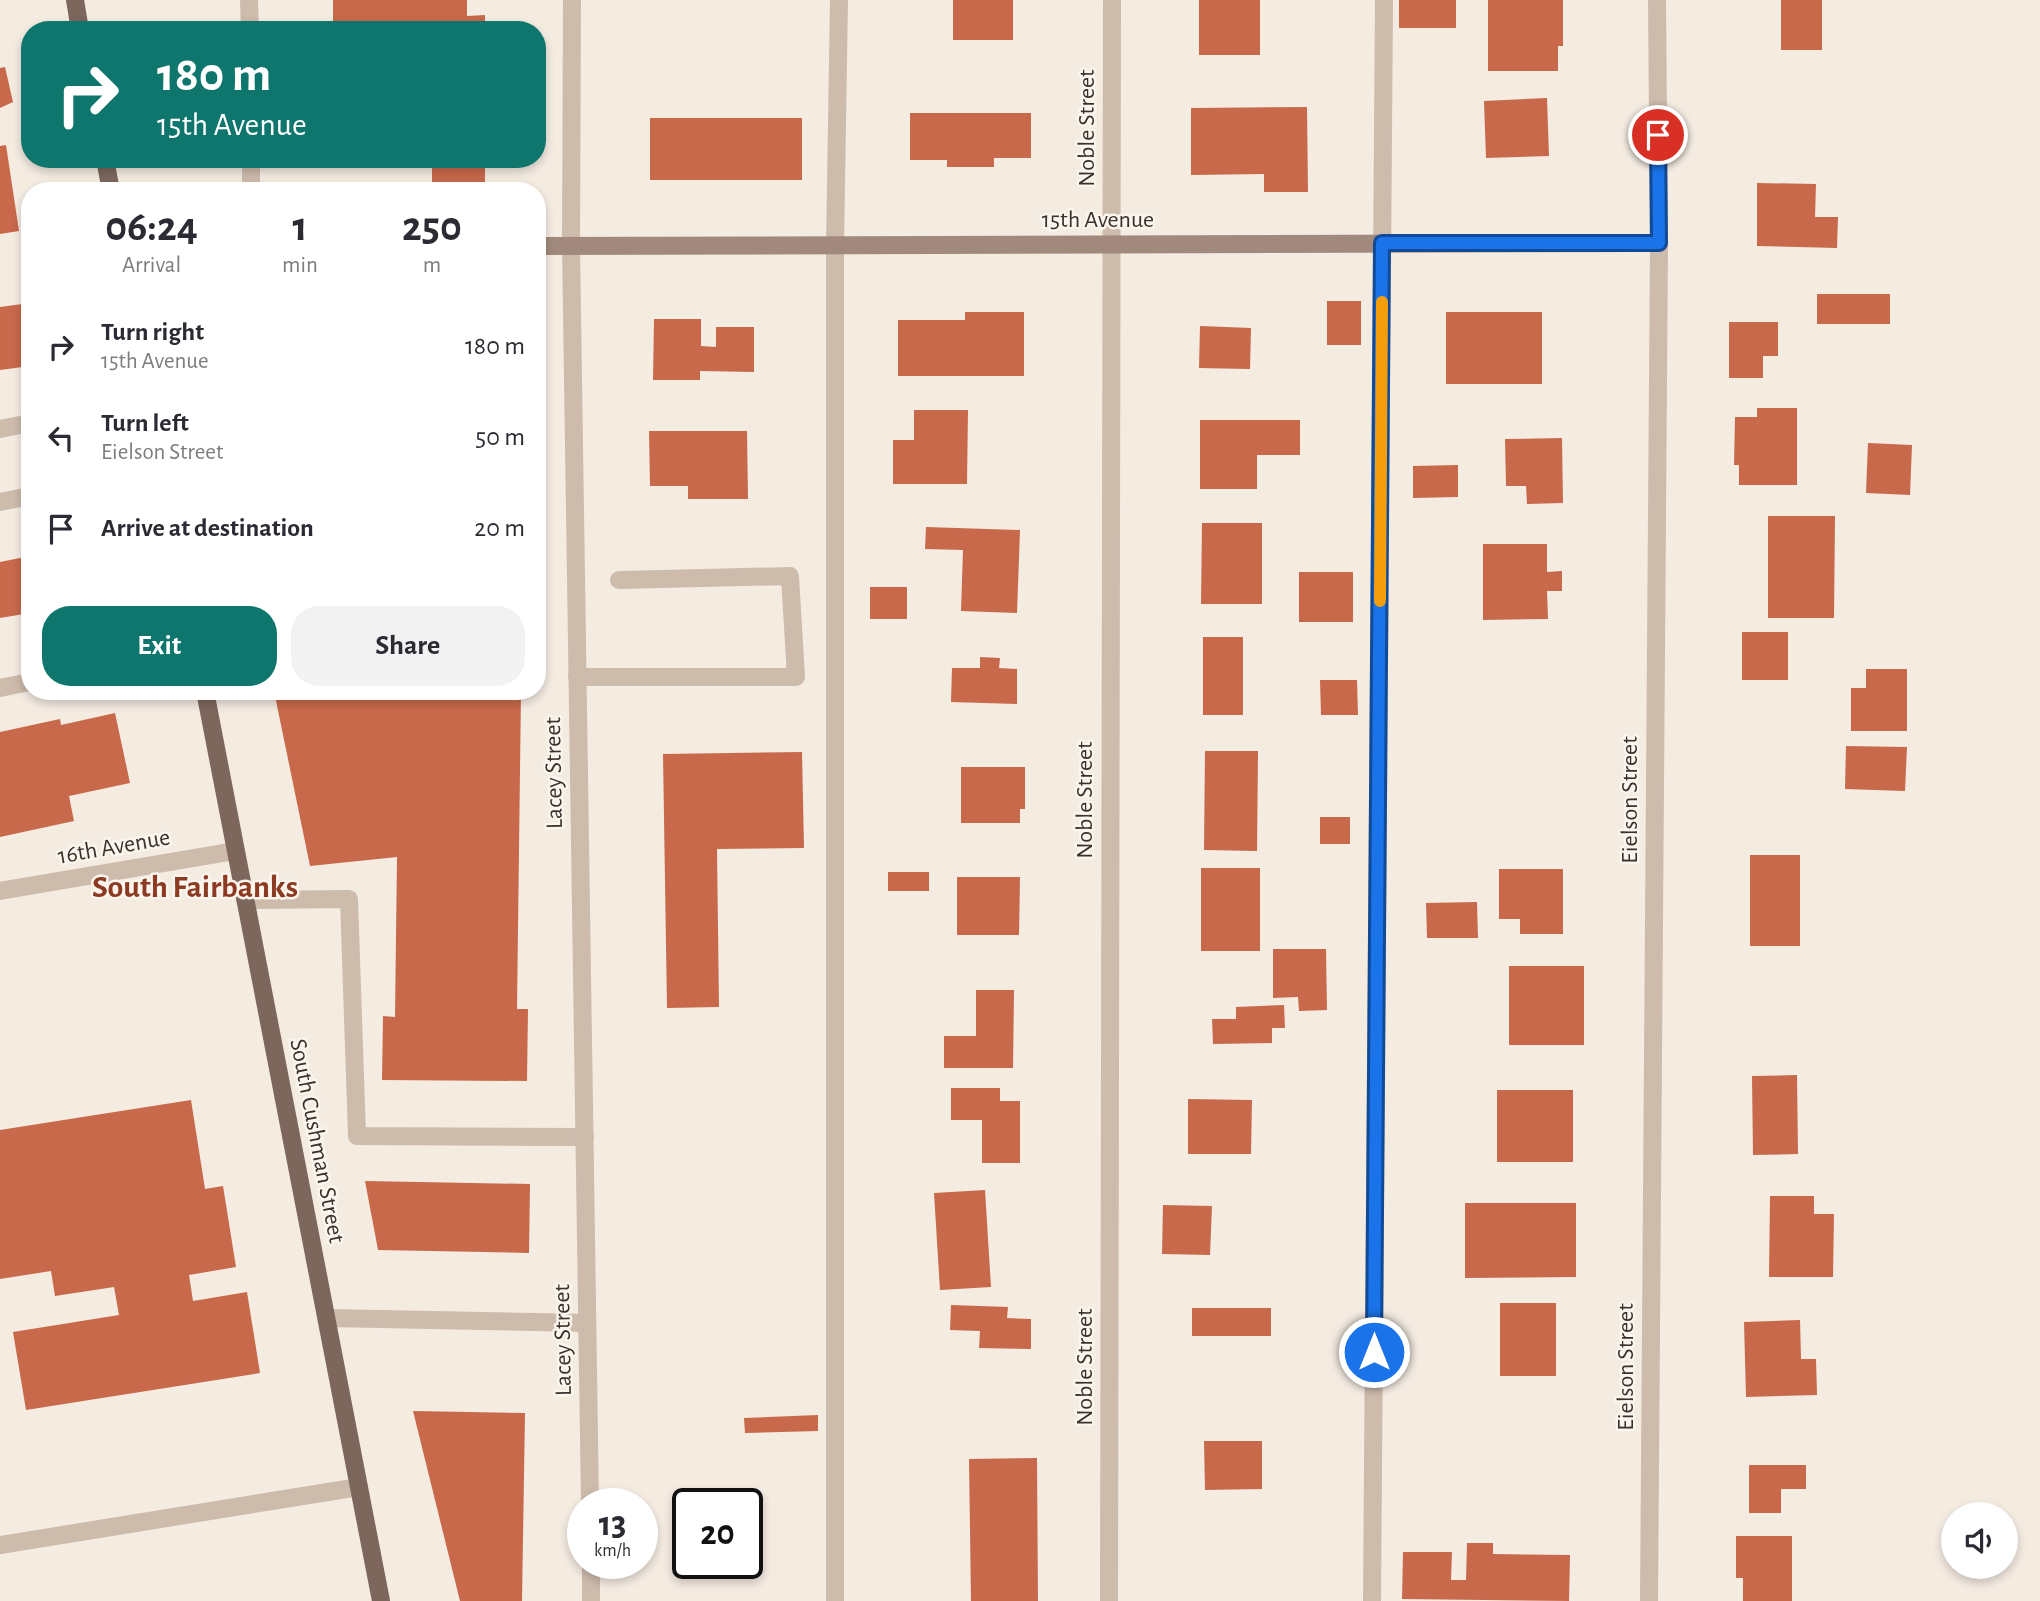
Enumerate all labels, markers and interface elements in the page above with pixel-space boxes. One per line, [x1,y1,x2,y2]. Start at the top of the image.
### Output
icon: right [42,49,133,140]
text: 180 m [157,51,271,100]
street label: Noble Street [1075,69,1099,187]
pin [1628,105,1688,165]
text: 15th Avenue [157,109,307,141]
icon: arrive [1639,116,1677,154]
text: 06:24 [105,206,198,248]
text: 1 [292,206,308,248]
text: 250 [402,206,462,248]
street label: 15th Avenue [1042,208,1154,232]
text: Arrival [122,254,181,277]
text: min [282,254,318,277]
text: m [423,254,441,277]
text: Turn right [101,319,204,345]
icon: right [42,328,80,366]
text: 180 m [465,333,525,359]
text: 15th Avenue [101,350,209,373]
text: Turn left [101,410,189,436]
icon: left [42,419,80,457]
text: 50 m [475,424,525,450]
text: Eielson Street [101,441,223,464]
icon: arrive [42,510,80,548]
text: Arrive at destination [101,515,314,541]
text: 20 m [474,515,525,541]
button: Exit [42,606,277,686]
button: Share [291,606,525,686]
street label: Lacey Street [541,716,567,829]
street label: Eielson Street [1618,736,1642,864]
street label: Noble Street [1073,741,1097,859]
street label: 16th Avenue [56,825,172,869]
district label: South Fairbanks [92,871,298,903]
street label: South Cushman Street [285,1037,349,1245]
street label: Lacey Street [550,1283,576,1396]
street label: Eielson Street [1614,1303,1638,1431]
street label: Noble Street [1073,1308,1097,1426]
position arrow [1337,1315,1411,1389]
speed limit sign: 20 [672,1488,763,1579]
map controls [1941,1502,2018,1579]
button: sound [1941,1502,2018,1579]
text: 13 [599,1507,626,1542]
text: km/h [594,1542,631,1560]

